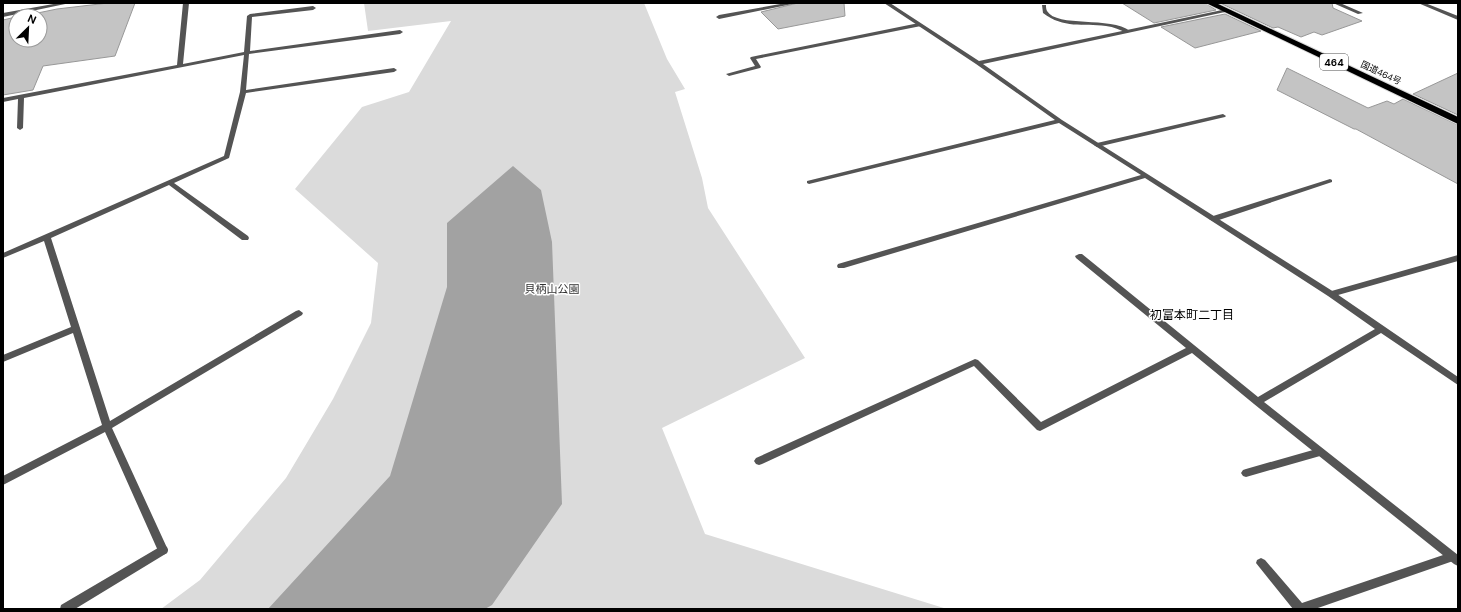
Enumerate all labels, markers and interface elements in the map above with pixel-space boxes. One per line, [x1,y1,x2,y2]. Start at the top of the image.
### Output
north arrow [8,8,48,48]
text: N [26,11,39,27]
road number: 464 [1320,54,1348,70]
street label: 国道464号 [1359,58,1403,88]
park label: 貝柄山公園 [525,282,580,296]
district label: 初富本町二丁目 [1150,307,1234,323]

